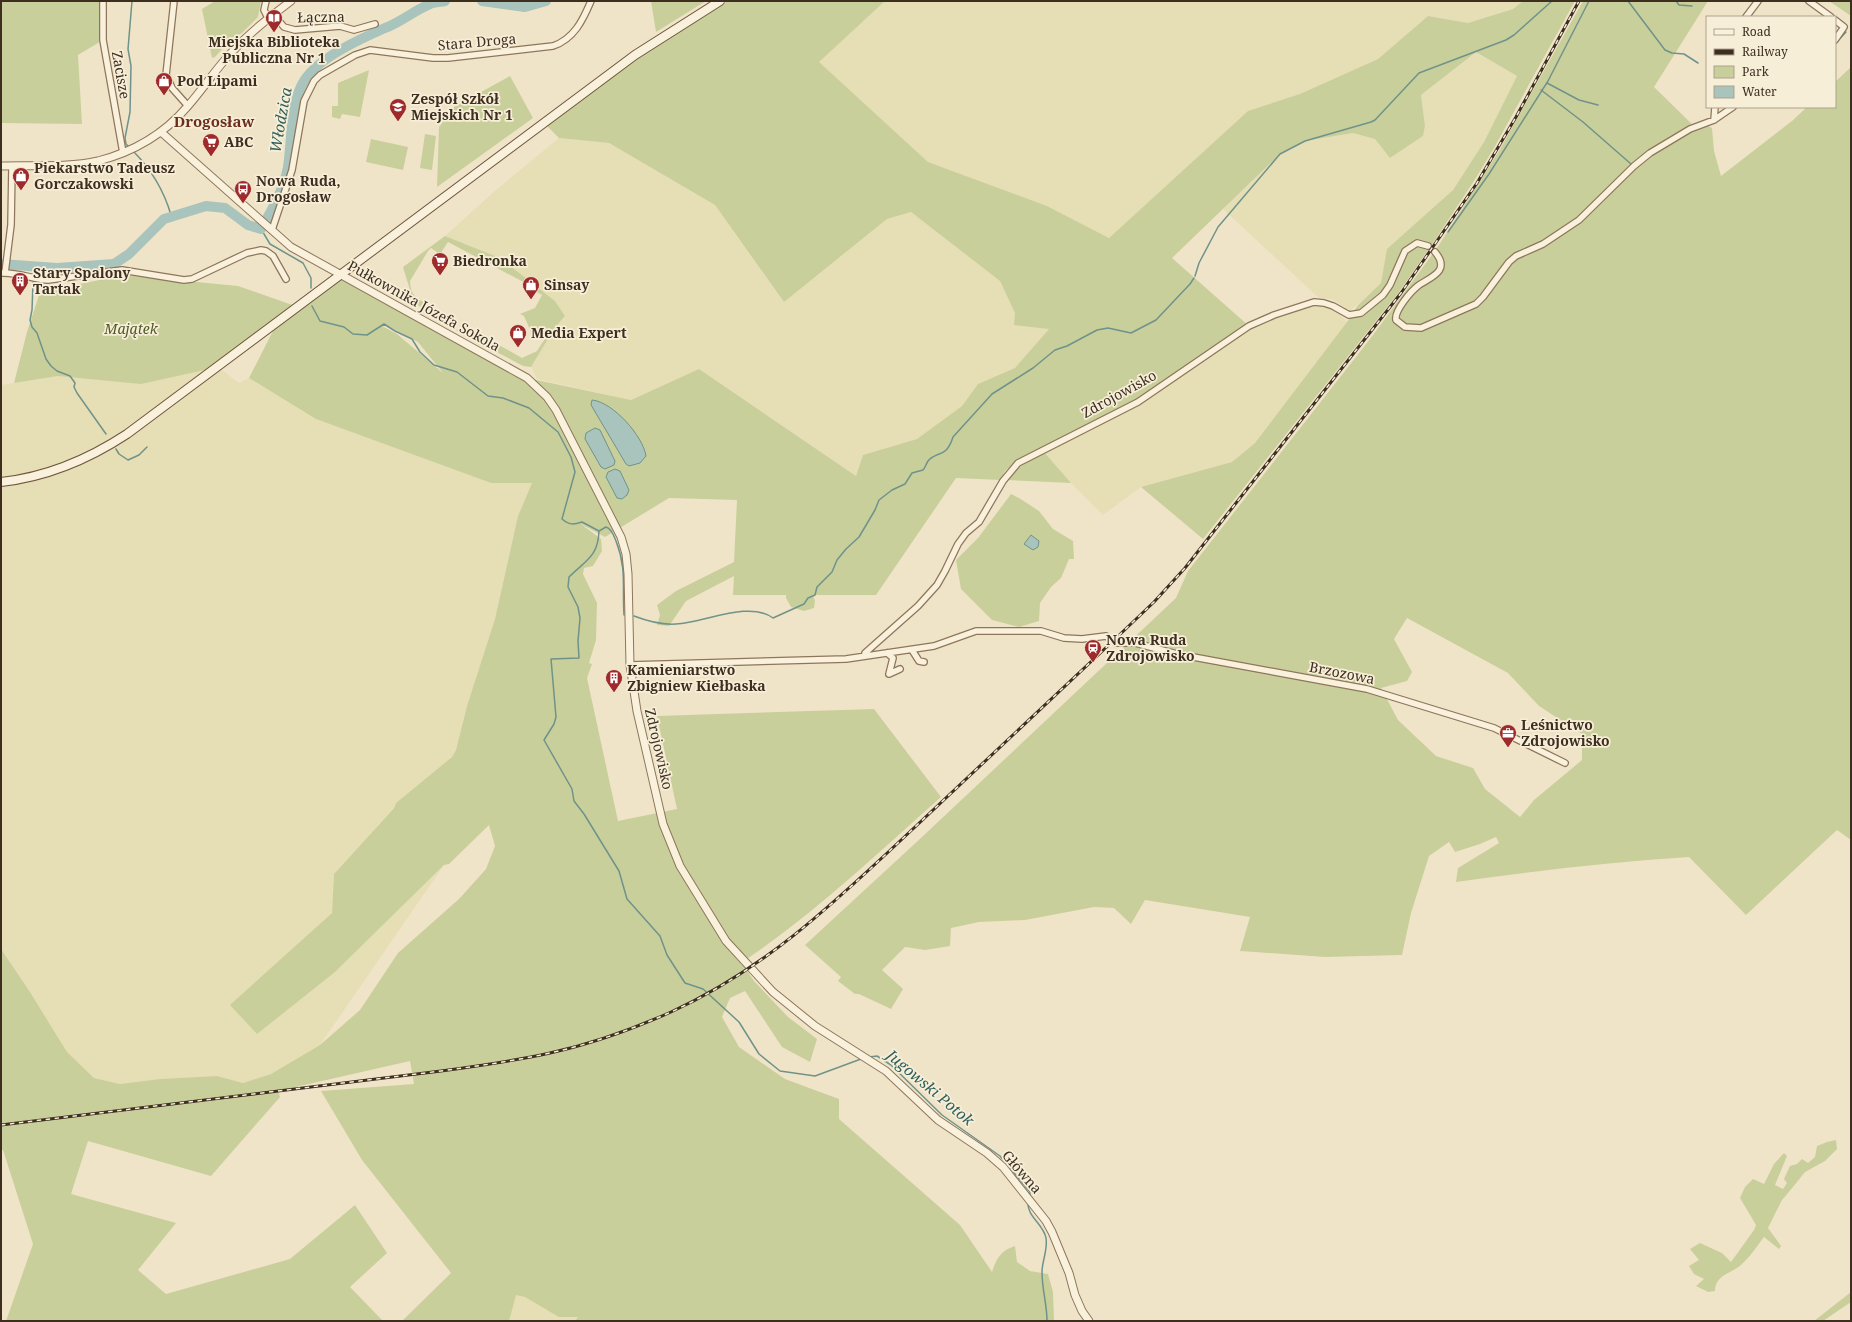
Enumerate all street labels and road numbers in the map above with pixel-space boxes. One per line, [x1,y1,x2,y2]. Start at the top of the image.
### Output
street label: Łączna [297,7,345,26]
street label: Stara Droga [437,29,517,54]
street label: Zacisze [108,49,135,100]
street label: Pułkownika Józefa Sokola [345,256,504,355]
street label: Zdrojowisko [1078,365,1160,422]
street label: Brzozowa [1308,657,1376,688]
street label: Zdrojowisko [641,706,678,791]
street label: Główna [998,1146,1047,1197]

